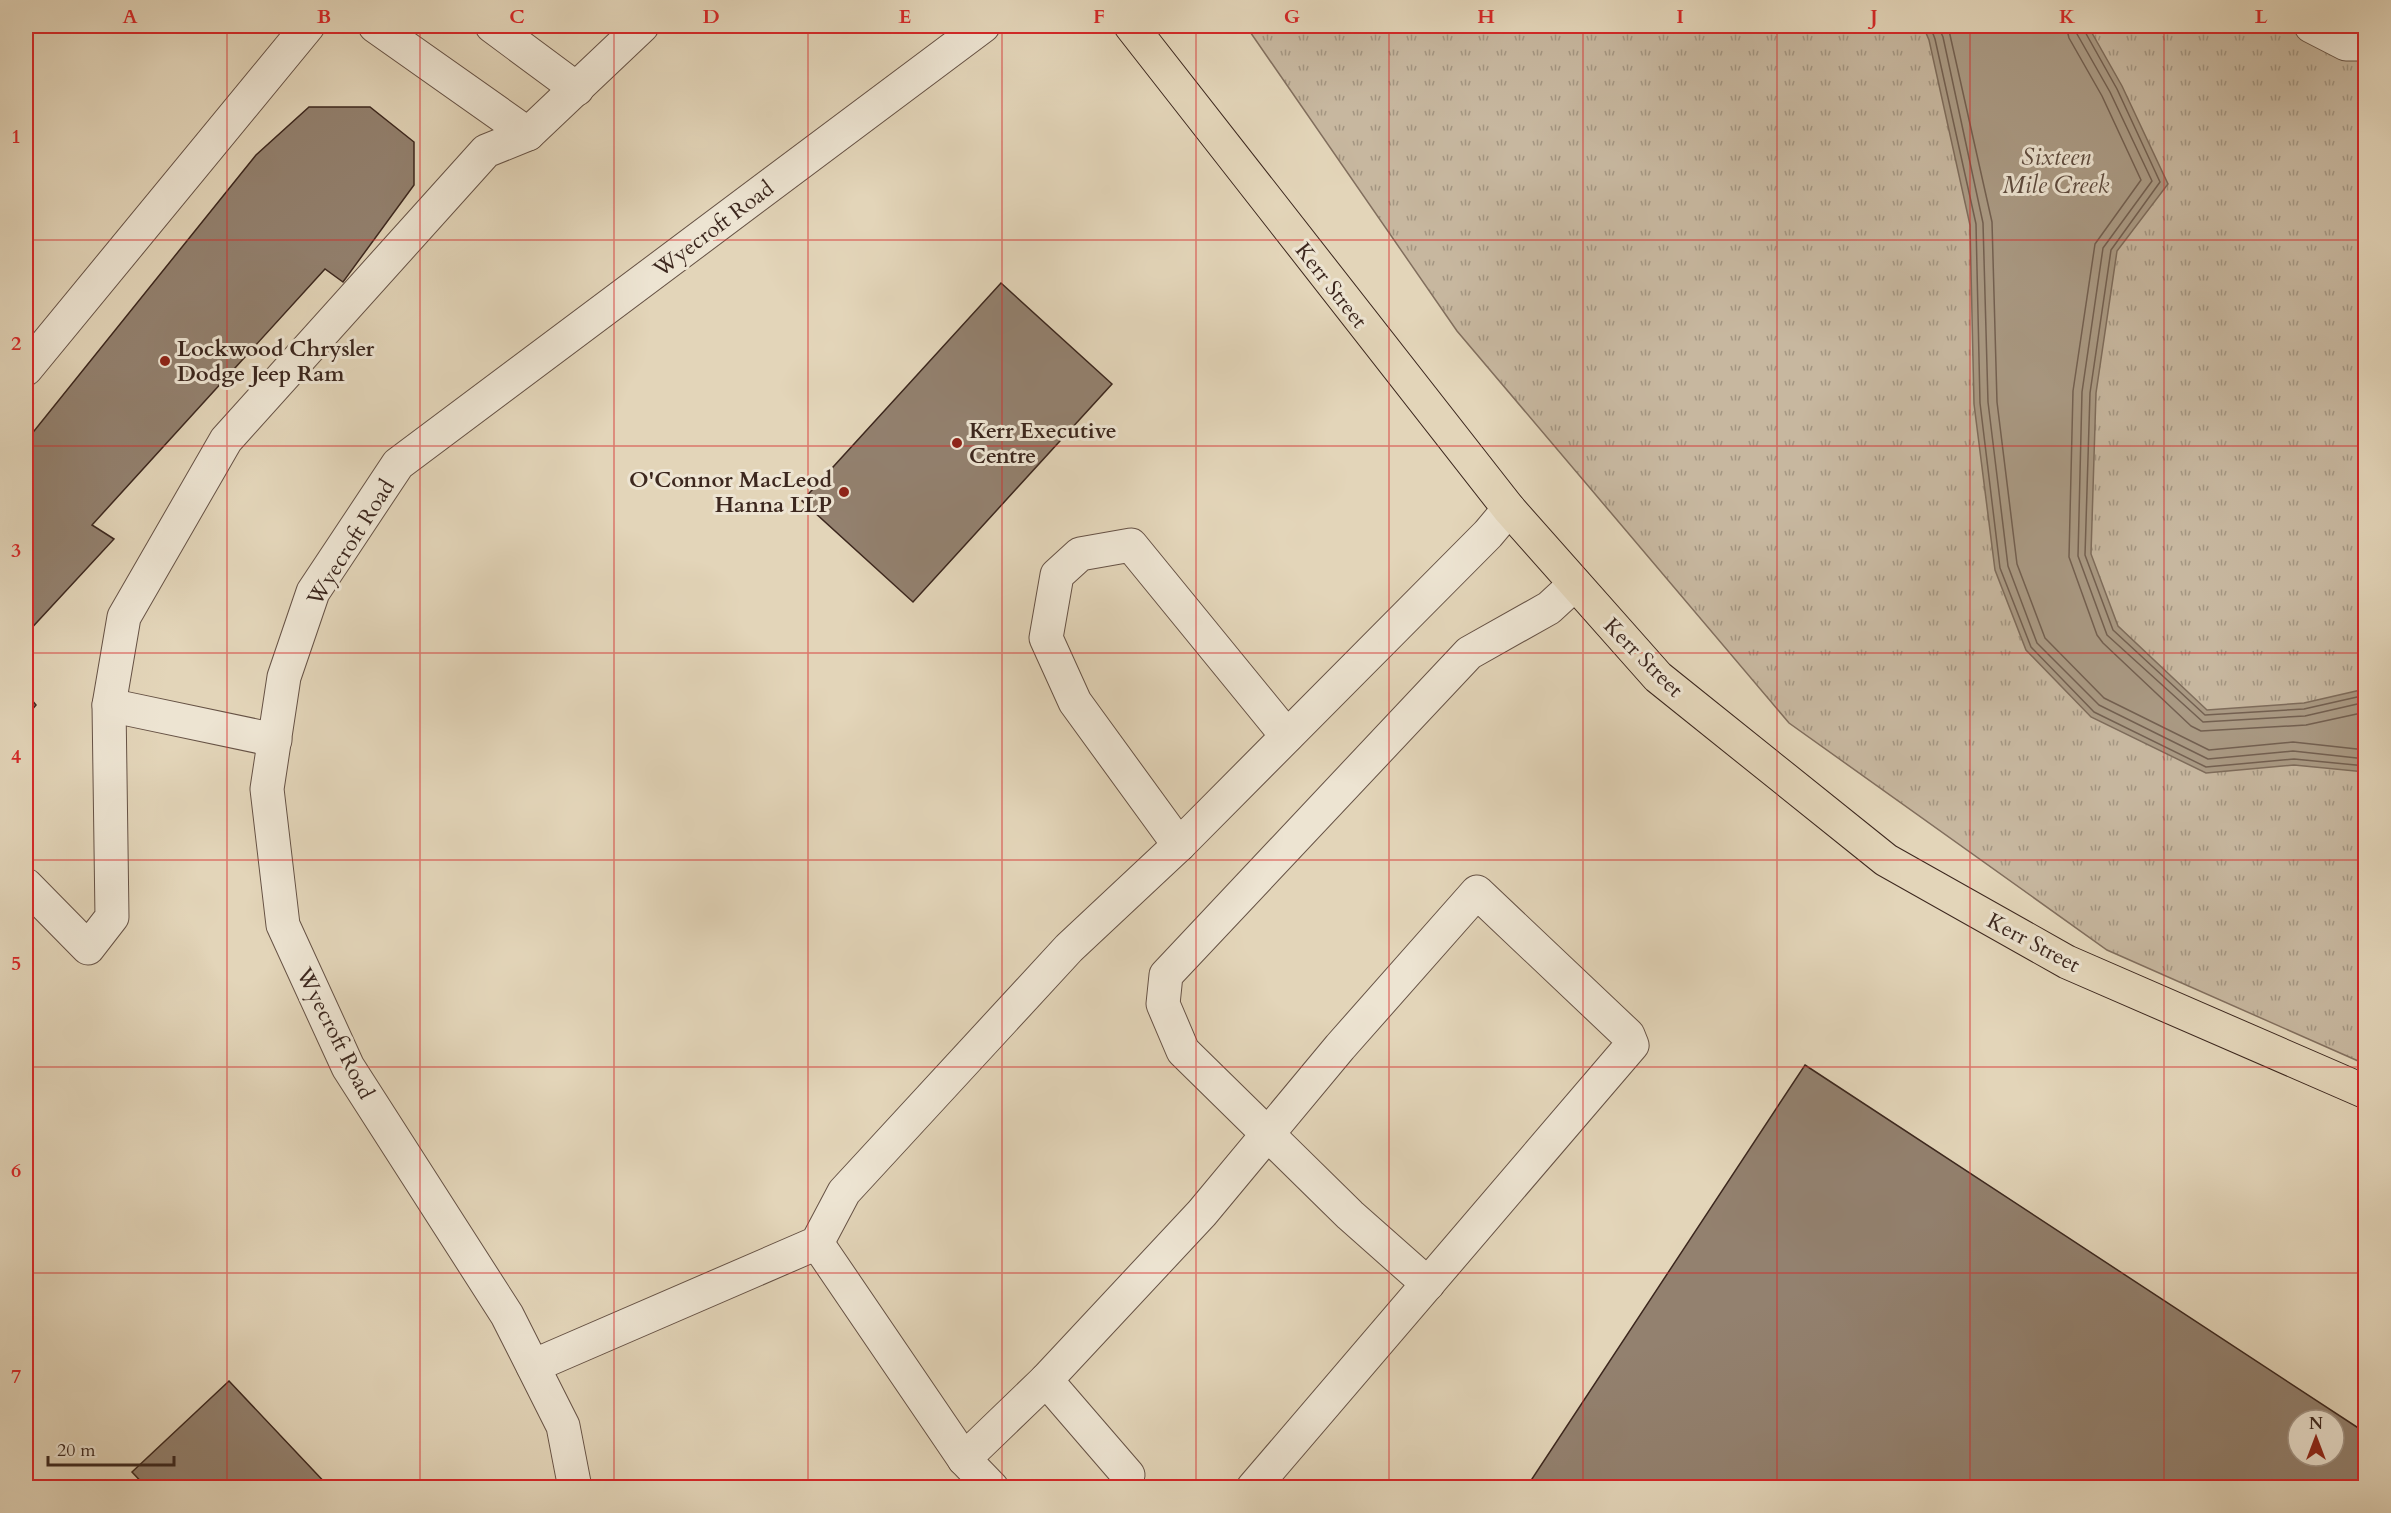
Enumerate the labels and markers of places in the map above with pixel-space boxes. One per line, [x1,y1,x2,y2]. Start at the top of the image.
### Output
place label: Lockwood Chrysler Dodge Jeep Ram [177,334,375,389]
marker: Lockwood Chrysler Dodge Jeep Ram [158,354,172,368]
place label: Kerr Executive Centre [969,416,1117,471]
marker: Kerr Executive Centre [950,436,964,450]
place label: O'Connor MacLeod Hanna LLP [629,465,832,520]
marker: O'Connor MacLeod Hanna LLP [837,485,851,499]

